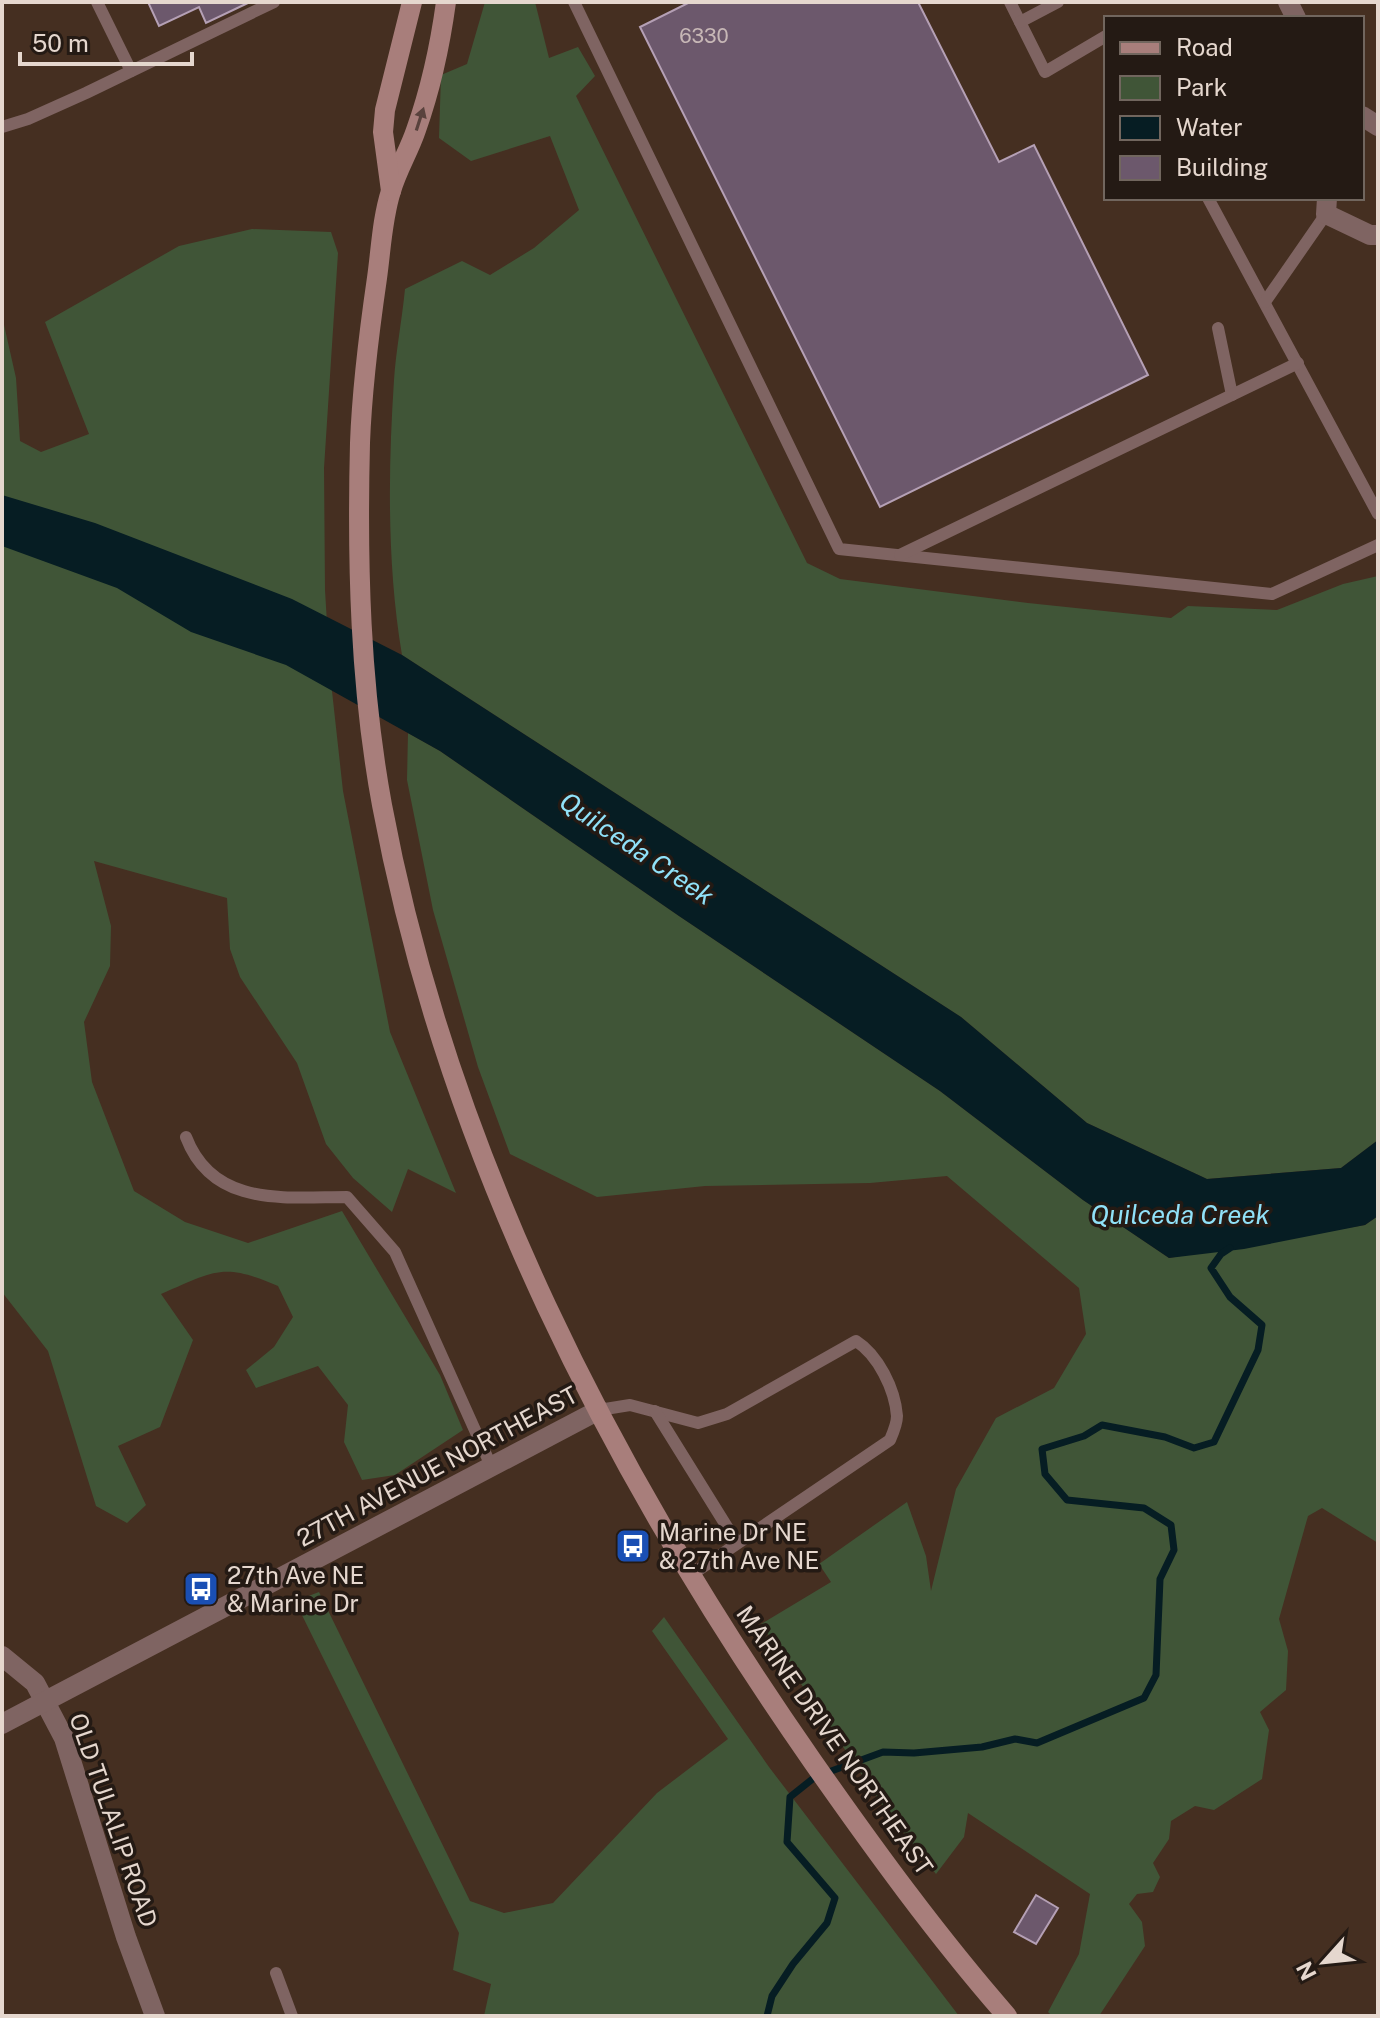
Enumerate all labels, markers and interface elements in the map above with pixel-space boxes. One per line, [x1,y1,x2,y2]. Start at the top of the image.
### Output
scale bar [20,16,192,66]
legend [1104,16,1364,200]
house number: 6330 [679,24,729,48]
text: 50 m [32,29,89,57]
text: Road [1176,33,1233,61]
text: Park [1176,73,1227,101]
one-way arrow [414,107,427,131]
text: Water [1176,113,1243,141]
text: Building [1176,153,1268,181]
water label: Quilceda Creek [554,785,720,911]
water label: Quilceda Creek [1090,1199,1270,1230]
street label: 27TH AVENUE NORTHEAST [292,1380,582,1552]
place label: Marine Dr NE & 27th Ave NE [659,1518,819,1574]
bus stop icon: Marine Dr NE & 27th Ave NE [614,1527,652,1565]
place label: 27th Ave NE & Marine Dr [227,1561,364,1617]
bus stop icon: 27th Ave NE & Marine Dr [182,1570,220,1608]
street label: MARINE DRIVE NORTHEAST [731,1600,939,1880]
street label: OLD TULALIP ROAD [64,1709,164,1931]
north arrow [1284,1922,1364,2002]
text: N [1291,1958,1322,1985]

